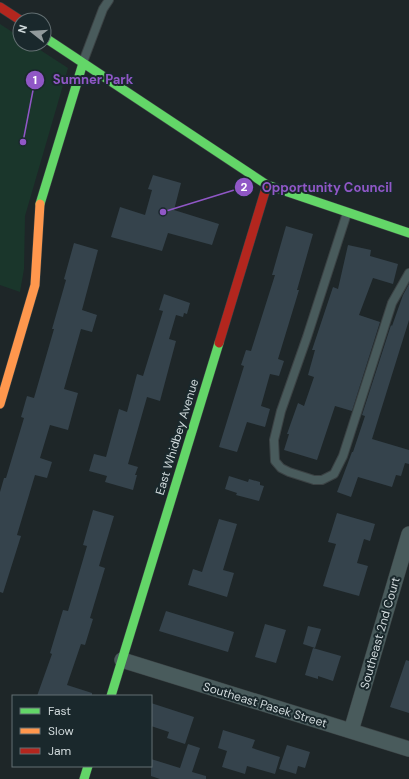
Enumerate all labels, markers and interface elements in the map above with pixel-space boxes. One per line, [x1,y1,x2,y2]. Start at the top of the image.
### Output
north arrow [12,12,52,52]
text: N [15,23,30,35]
callout: Sumner Park [25,67,142,92]
text: Sumner Park [53,71,134,88]
text: 1 [33,72,37,88]
callout: Opportunity Council [234,175,401,200]
text: 2 [241,179,248,195]
text: Opportunity Council [262,179,392,196]
street label: East Whidbey Avenue [152,377,202,497]
street label: Southeast 2nd Court [356,575,404,691]
street label: Southeast Pasek Street [201,679,329,732]
legend [12,695,152,767]
text: Fast [48,703,71,719]
text: Slow [48,723,74,739]
text: Jam [48,743,71,759]

